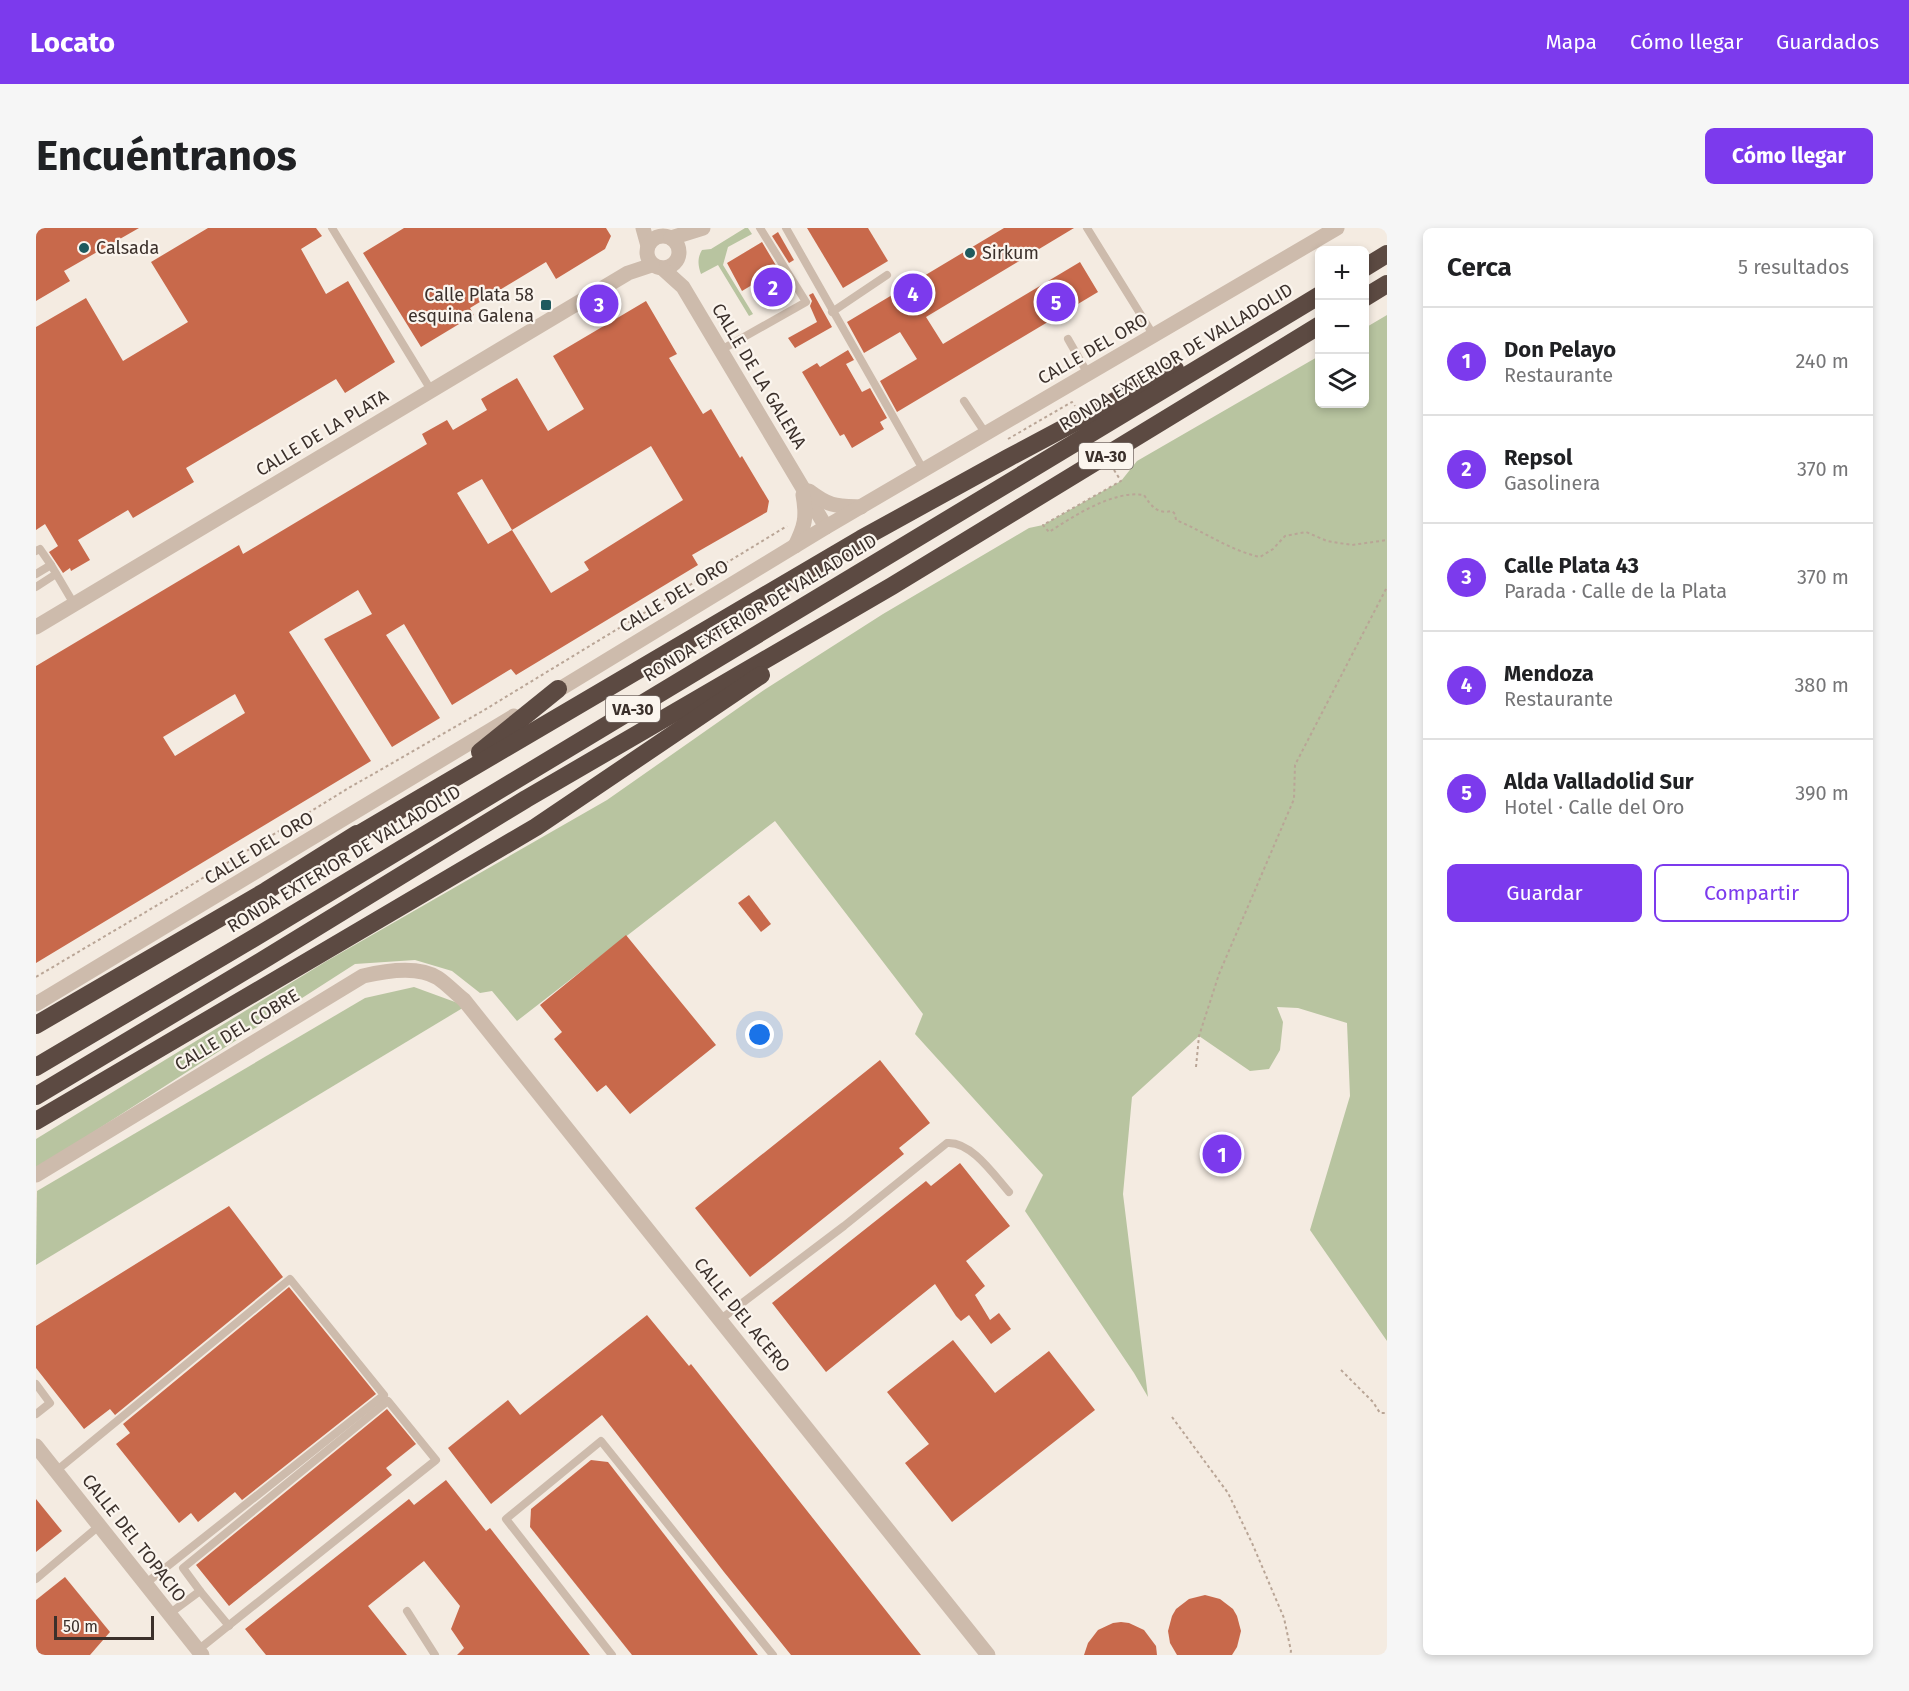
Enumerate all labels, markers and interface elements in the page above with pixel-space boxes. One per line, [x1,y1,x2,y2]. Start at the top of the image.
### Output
text: Locato [30,26,115,59]
text: Mapa [1545,29,1597,55]
text: Cómo llegar [1630,29,1743,55]
text: Guardados [1776,29,1879,55]
button: Cómo llegar [1705,128,1873,184]
text: Encuéntranos [36,131,297,181]
place label: Calsada [96,237,159,259]
marker: Calsada [77,241,91,255]
place label: Sirkum [982,242,1039,264]
marker: Sirkum [963,246,977,260]
map controls [1315,246,1369,408]
button: + [1315,246,1369,300]
text: Cerca [1447,252,1512,283]
text: 5 resultados [1738,255,1849,279]
pin: 2 [754,264,792,310]
pin: 4 [894,270,932,316]
street label: RONDA EXTERIOR DE VALLADOLID [1055,278,1297,436]
pin: 5 [1036,280,1076,325]
pin: 3 [580,282,618,326]
place label: Calle Plata 58 esquina Galena [408,284,534,327]
marker: Calle Plata 58 esquina Galena [539,298,553,312]
street label: CALLE DE LA GALENA [707,299,811,453]
button: − [1315,300,1369,354]
street label: CALLE DEL ORO [1034,309,1152,389]
text: Don Pelayo [1504,336,1616,363]
text: 1 [1462,349,1471,373]
text: 240 m [1795,349,1849,373]
button: layers [1315,354,1369,408]
text: Restaurante [1504,363,1613,387]
street label: CALLE DE LA PLATA [252,385,393,481]
road number: VA-30 [1079,443,1133,469]
text: Repsol [1504,444,1573,471]
text: 2 [1461,457,1472,481]
text: 370 m [1797,457,1849,481]
text: Gasolinera [1504,471,1600,495]
street label: RONDA EXTERIOR DE VALLADOLID [639,529,881,687]
text: Calle Plata 43 [1504,552,1639,579]
street label: CALLE DEL ORO [615,555,733,637]
text: 3 [1461,565,1472,589]
text: 370 m [1797,565,1849,589]
text: Parada · Calle de la Plata [1504,579,1727,603]
text: Mendoza [1504,660,1594,687]
text: 4 [1461,673,1472,697]
text: 380 m [1794,673,1849,697]
text: Restaurante [1504,687,1613,711]
road number: VA-30 [606,696,660,722]
text: Alda Valladolid Sur [1504,768,1694,795]
street label: RONDA EXTERIOR DE VALLADOLID [223,780,465,938]
text: 5 [1461,781,1472,805]
text: 390 m [1795,781,1849,805]
text: Hotel · Calle del Oro [1504,795,1685,819]
street label: CALLE DEL ORO [200,807,318,889]
button: Guardar [1447,864,1642,922]
button: Compartir [1654,864,1849,922]
street label: CALLE DEL COBRE [171,984,303,1076]
your location [745,1020,774,1049]
pin: 1 [1202,1132,1242,1176]
street label: CALLE DEL ACERO [689,1253,795,1377]
street label: CALLE DEL TOPACIO [77,1470,191,1606]
scale bar [54,1613,154,1640]
text: 50 m [63,1617,98,1636]

